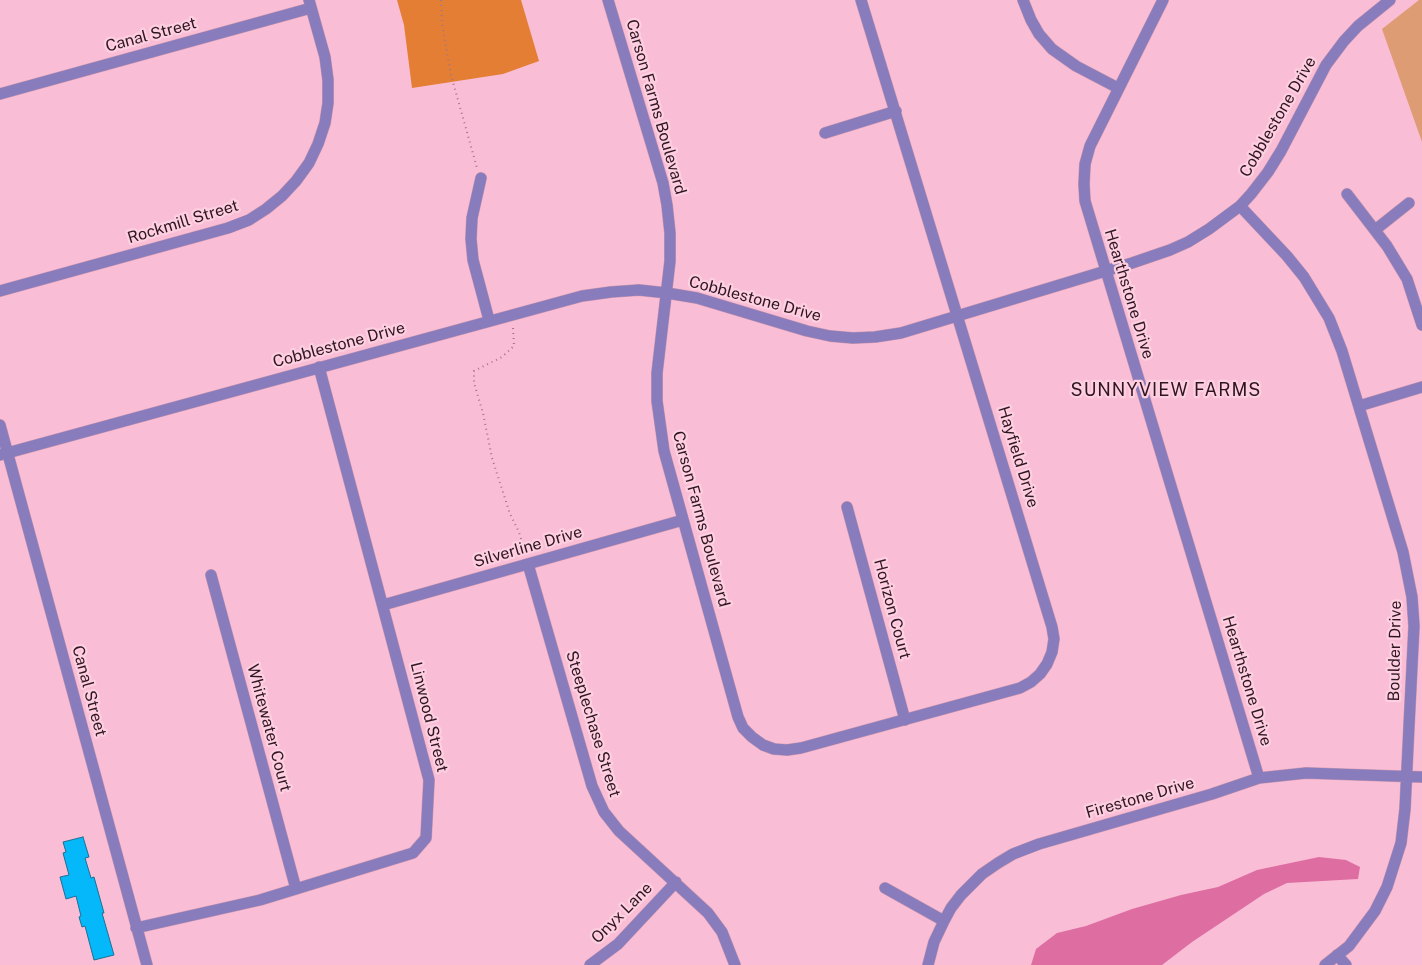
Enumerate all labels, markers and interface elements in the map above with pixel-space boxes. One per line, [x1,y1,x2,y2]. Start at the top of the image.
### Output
street label: Canal Street [103,14,199,56]
street label: Carson Farms Boulevard [622,17,690,197]
street label: Cobblestone Drive [1236,53,1320,181]
street label: Rockmill Street [125,196,241,248]
street label: Hearthstone Drive [1100,227,1158,361]
street label: Cobblestone Drive [687,272,823,326]
street label: Cobblestone Drive [271,318,407,372]
district label: SUNNYVIEW FARMS [1069,379,1263,401]
street label: Hayfield Drive [993,404,1043,510]
street label: Carson Farms Boulevard [668,429,734,609]
street label: Silverline Drive [472,522,584,572]
street label: Horizon Court [869,557,915,661]
street label: Boulder Drive [1385,601,1405,701]
street label: Hearthstone Drive [1218,614,1276,748]
street label: Canal Street [68,643,110,739]
street label: Steeplechase Street [562,649,624,799]
street label: Linwood Street [406,660,452,774]
street label: Whitewater Court [243,662,295,794]
street label: Firestone Drive [1083,773,1197,823]
street label: Onyx Lane [588,879,656,947]

